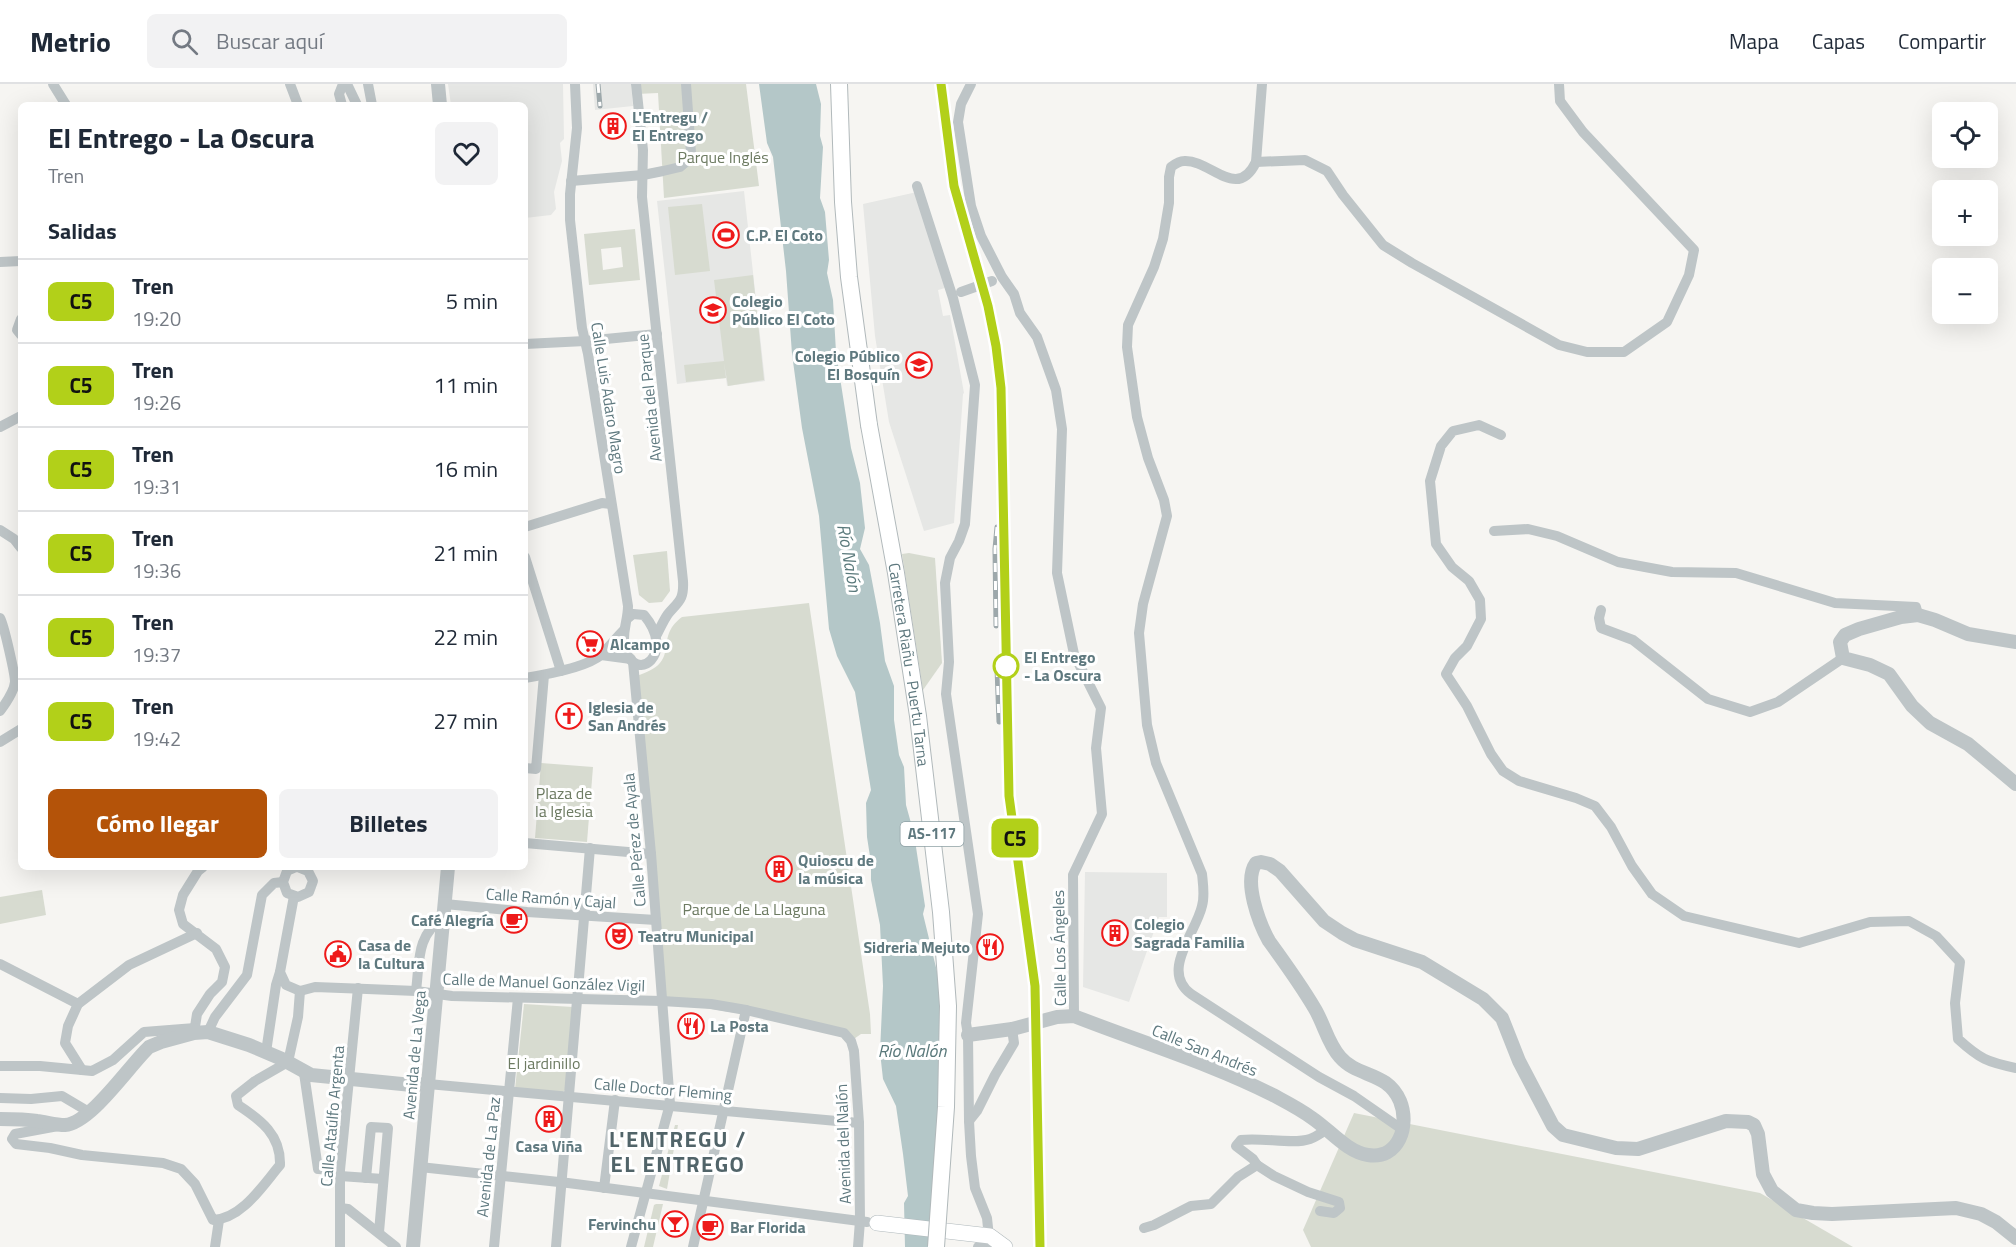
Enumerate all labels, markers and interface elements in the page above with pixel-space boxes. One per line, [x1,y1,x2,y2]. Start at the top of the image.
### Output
search box [147,14,567,68]
text: Metrio [30,20,111,63]
text: Buscar aquí [216,24,324,58]
icon: search [168,25,201,58]
text: Mapa [1729,25,1779,57]
text: Capas [1812,25,1865,57]
text: Compartir [1898,25,1986,57]
map controls [1932,102,1998,324]
button: locate [1932,102,1998,168]
place label: L'Entregu / El Entrego [632,105,708,147]
building icon: L'Entregu / El Entrego [598,111,628,141]
text: El Entrego - La Oscura [48,116,315,159]
button: heart [435,122,498,185]
park label: Parque Inglés [677,145,769,169]
text: Tren [48,160,84,191]
button: + [1932,180,1998,246]
text: Salidas [48,214,117,248]
sports icon: C.P. El Coto [711,220,741,250]
place label: C.P. El Coto [746,223,823,247]
button: − [1932,258,1998,324]
text: Tren [132,269,174,303]
text: 5 min [446,284,498,318]
text: C5 [69,285,93,317]
place label: Colegio Público El Coto [732,289,835,331]
school or university icon: Colegio Público El Coto [698,295,728,325]
text: 19:20 [132,303,181,334]
street label: Calle Luis Adaro Magro [585,321,633,475]
street label: Avenida del Parque [630,333,668,463]
place label: Colegio Público El Bosquín [795,344,900,386]
school or university icon: Colegio Público El Bosquín [904,350,934,380]
text: Tren [132,353,174,387]
text: 11 min [433,368,498,402]
text: C5 [69,369,93,401]
text: 19:26 [132,387,181,418]
text: Tren [132,437,174,471]
text: 16 min [433,452,498,486]
text: C5 [69,453,93,485]
text: 19:31 [132,471,181,502]
text: Tren [132,521,174,555]
water label: Río Nalón [830,522,869,595]
text: 21 min [433,536,498,570]
text: C5 [69,537,93,569]
text: 19:36 [132,555,181,586]
street label: Carretera Riañu - Puertu Tarna [882,561,936,768]
text: Tren [132,605,174,639]
text: 22 min [433,620,498,654]
text: C5 [69,621,93,653]
supermarket icon: Alcampo [575,629,605,659]
place label: Alcampo [610,632,670,656]
text: 19:37 [132,639,181,670]
place label: El Entrego - La Oscura [1024,645,1101,687]
marker: El Entrego - La Oscura [993,653,1019,679]
text: Tren [132,689,174,723]
place label: Iglesia de San Andrés [588,695,666,737]
church icon: Iglesia de San Andrés [554,701,584,731]
text: 27 min [433,704,498,738]
text: C5 [69,705,93,737]
text: 19:42 [132,723,181,754]
street label: Calle Pérez de Ayala [616,772,652,908]
park label: Plaza de la Iglesia [535,781,593,823]
button: Cómo llegar [48,789,267,858]
button: Billetes [279,789,498,858]
line badge: C5 [988,818,1042,858]
road number: AS-117 [900,822,964,846]
text: C5 [1003,822,1027,854]
place label: Quioscu de la música [798,848,874,890]
building icon: Quioscu de la música [764,854,794,884]
street label: Calle Ramón y Cajal [485,881,617,915]
street label: Calle Los Ángeles [1046,890,1072,1006]
park label: Parque de La Llaguna [682,897,826,921]
cafe icon: Café Alegría [499,905,529,935]
place label: Café Alegría [411,908,494,932]
place label: Colegio Sagrada Familia [1134,912,1245,954]
building icon: Colegio Sagrada Familia [1100,918,1130,948]
theatre icon: Teatru Municipal [604,921,634,951]
place label: Teatru Municipal [638,924,754,948]
restaurant icon: Sidreria Mejuto [975,932,1005,962]
place label: Casa de la Cultura [358,933,425,975]
place label: Sidreria Mejuto [863,935,970,959]
public building icon: Casa de la Cultura [323,939,353,969]
street label: Calle de Manuel González Vigil [442,966,646,998]
street label: Avenida de La Vega [396,990,432,1120]
restaurant icon: La Posta [676,1011,706,1041]
place label: La Posta [710,1014,769,1038]
street label: Calle San Andrés [1149,1018,1261,1082]
water label: Río Nalón [878,1037,947,1064]
street label: Calle Ataúlfo Argenta [314,1045,350,1187]
park label: El jardinillo [508,1051,580,1075]
street label: Calle Doctor Fleming [593,1071,733,1107]
street label: Avenida del Nalón [829,1083,857,1205]
street label: Avenida de La Paz [470,1096,506,1218]
building icon: Casa Viña [534,1104,564,1134]
district label: L'ENTREGU / EL ENTREGO [609,1122,747,1181]
place label: Casa Viña [516,1134,582,1158]
bar icon: Fervinchu [660,1209,690,1239]
place label: Fervinchu [588,1212,656,1236]
cafe icon: Bar Florida [695,1212,725,1242]
place label: Bar Florida [730,1215,806,1239]

